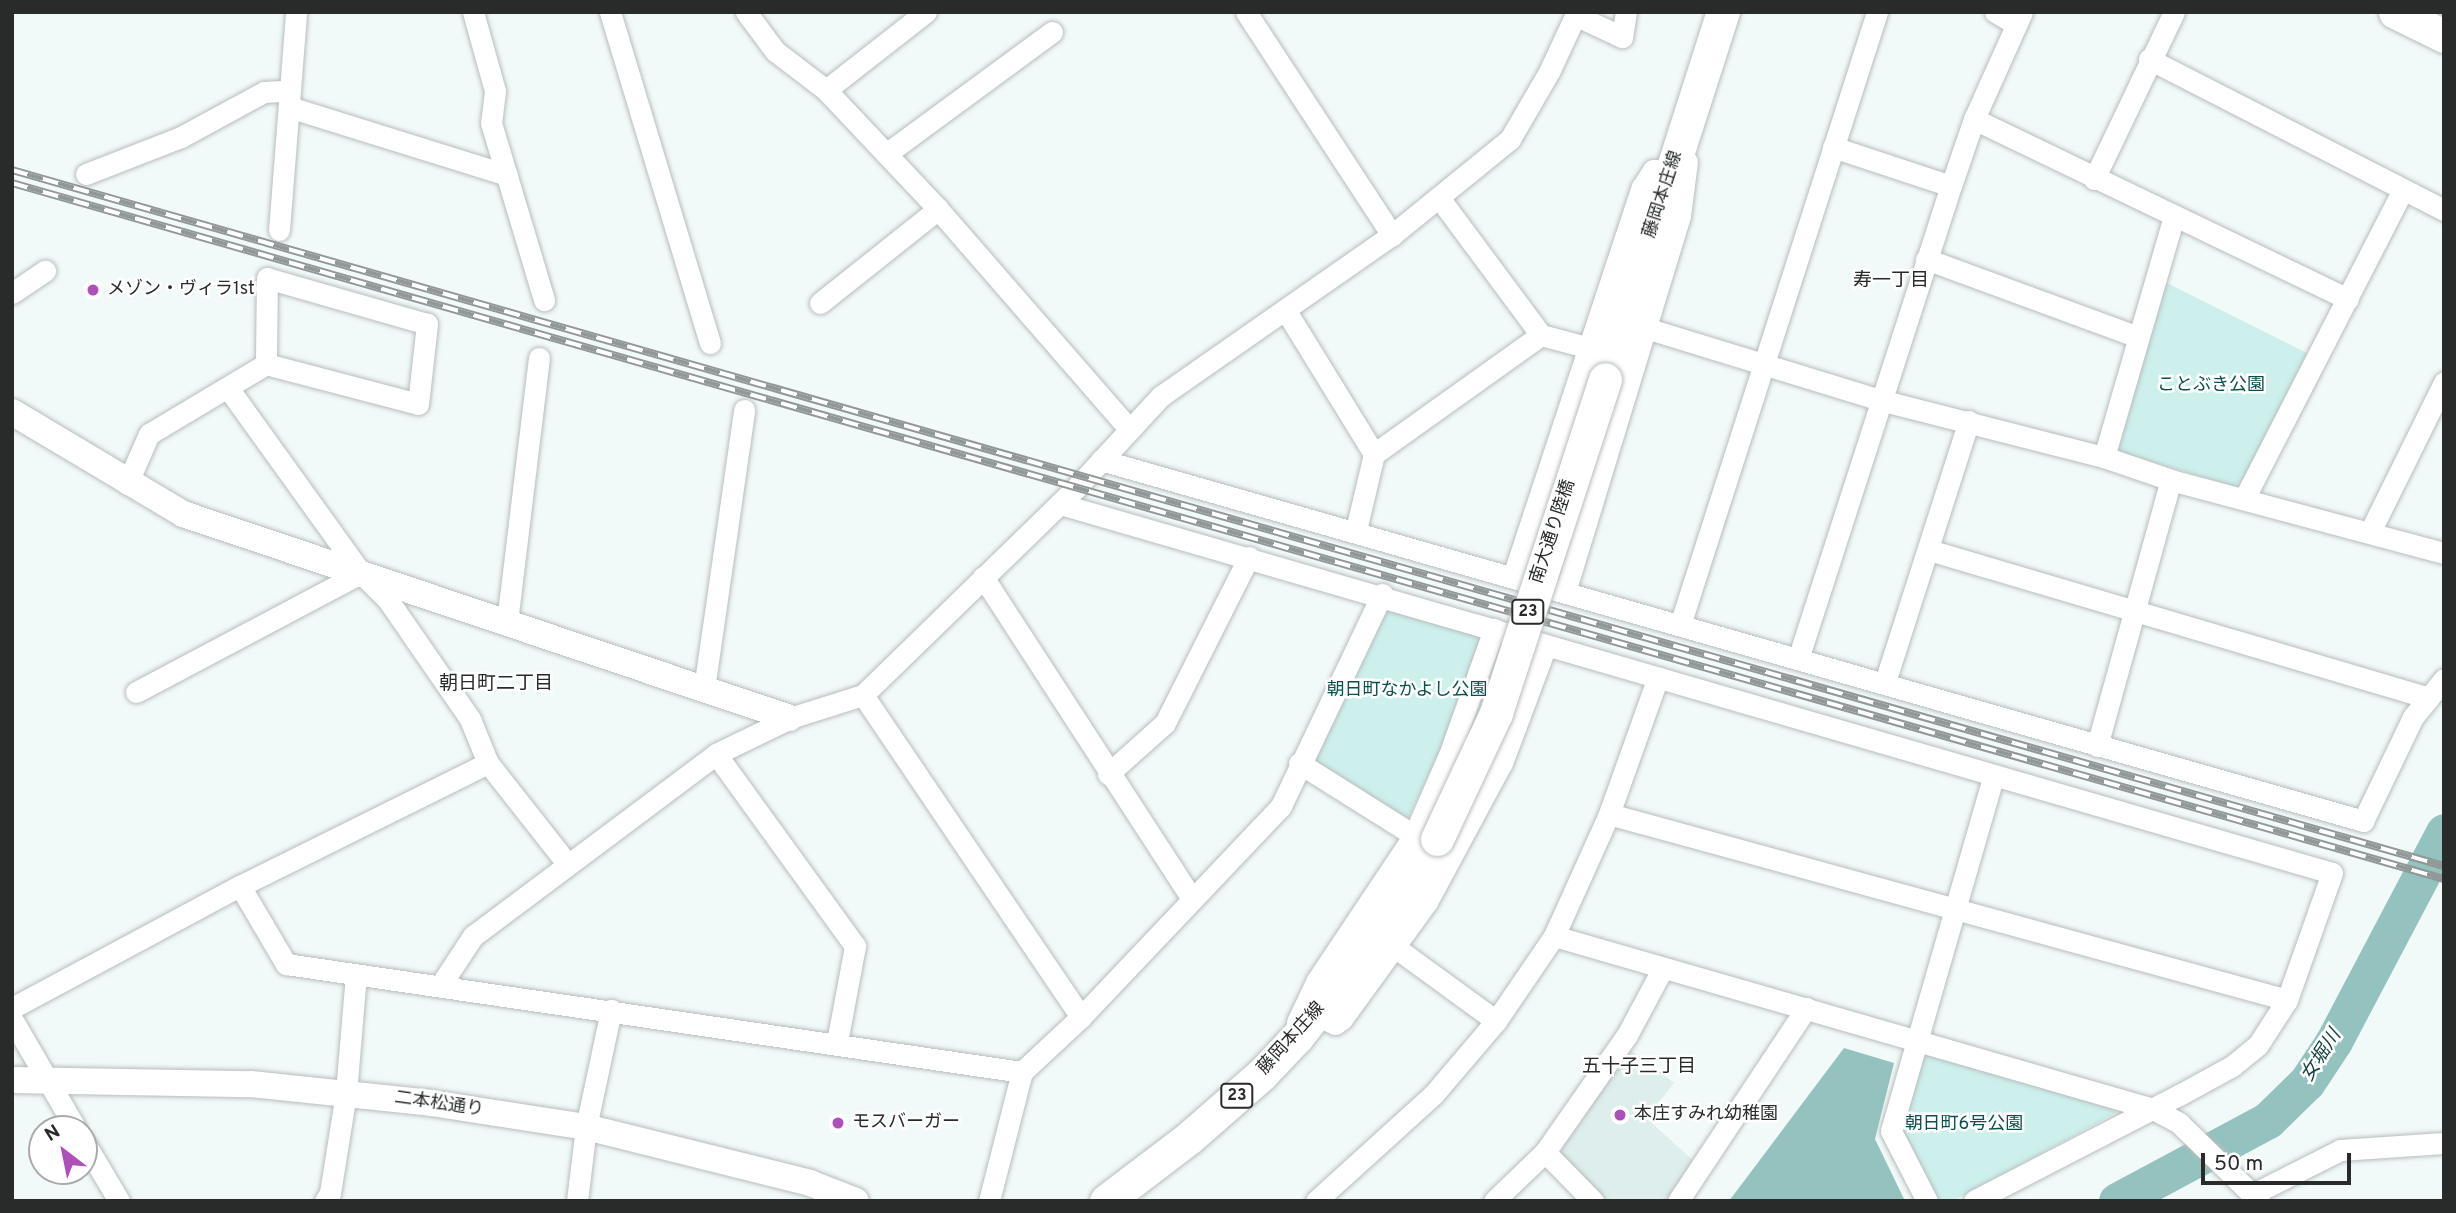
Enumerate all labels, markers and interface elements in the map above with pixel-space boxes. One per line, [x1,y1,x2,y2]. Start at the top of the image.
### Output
street label: 藤岡本庄線 [1640,149,1688,241]
district label: 寿一丁目 [1853,271,1929,293]
place label: メゾン・ヴィラ1st [107,279,255,301]
marker: メゾン・ヴィラ1st [85,282,101,298]
park label: ことぶき公園 [2157,375,2265,397]
street label: 南大通り陸橋 [1527,477,1581,587]
road number: 23 [1510,600,1546,624]
district label: 朝日町二丁目 [439,674,553,696]
park label: 朝日町なかよし公園 [1326,680,1488,702]
street label: 藤岡本庄線 [1254,998,1330,1080]
water label: 女堀川 [2297,1026,2347,1086]
district label: 五十子三丁目 [1582,1057,1696,1079]
road number: 23 [1220,1084,1254,1108]
street label: 二本松通り [393,1088,485,1122]
place label: 本庄すみれ幼稚園 [1634,1104,1778,1126]
marker: 本庄すみれ幼稚園 [1612,1107,1628,1123]
place label: モスバーガー [852,1112,960,1134]
park label: 朝日町6号公園 [1905,1114,2023,1136]
north arrow [28,1115,98,1185]
marker: モスバーガー [830,1115,846,1131]
text: N [41,1120,65,1148]
scale bar [2204,1140,2354,1184]
text: 50 m [2214,1151,2263,1178]

